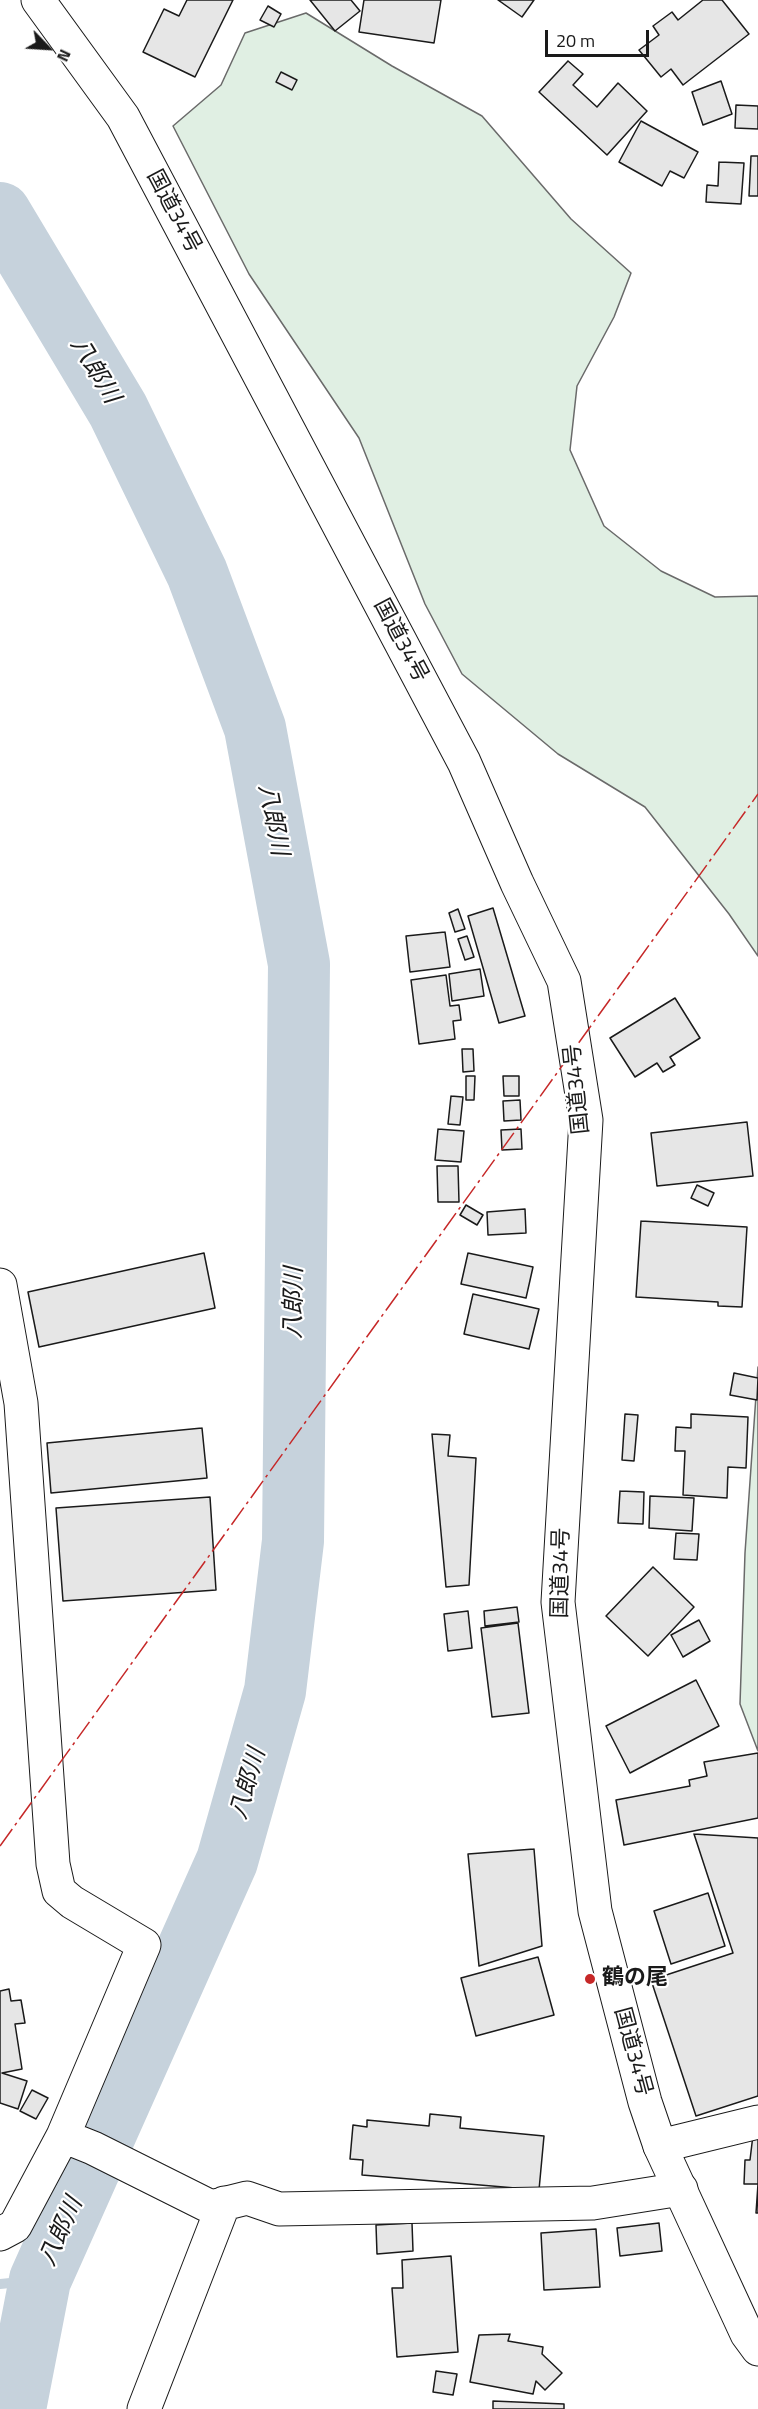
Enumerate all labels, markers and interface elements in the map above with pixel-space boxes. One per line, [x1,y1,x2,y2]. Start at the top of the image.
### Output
north arrow [18,18,78,78]
scale bar [548,18,652,56]
text: 20 m [556,27,595,54]
text: N [51,46,78,66]
street label: 国道34号 [140,166,206,258]
water label: 八郎川 [63,333,125,409]
street label: 国道34号 [367,595,433,687]
water label: 八郎川 [251,782,293,858]
street label: 国道34号 [560,1043,596,1135]
water label: 八郎川 [280,1267,310,1339]
street label: 国道34号 [548,1527,576,1619]
water label: 八郎川 [225,1745,273,1823]
place label: 鶴の尾 [602,1966,668,1992]
marker: 鶴の尾 [583,1972,597,1986]
street label: 国道34号 [608,2005,656,2099]
water label: 八郎川 [34,2193,90,2271]

